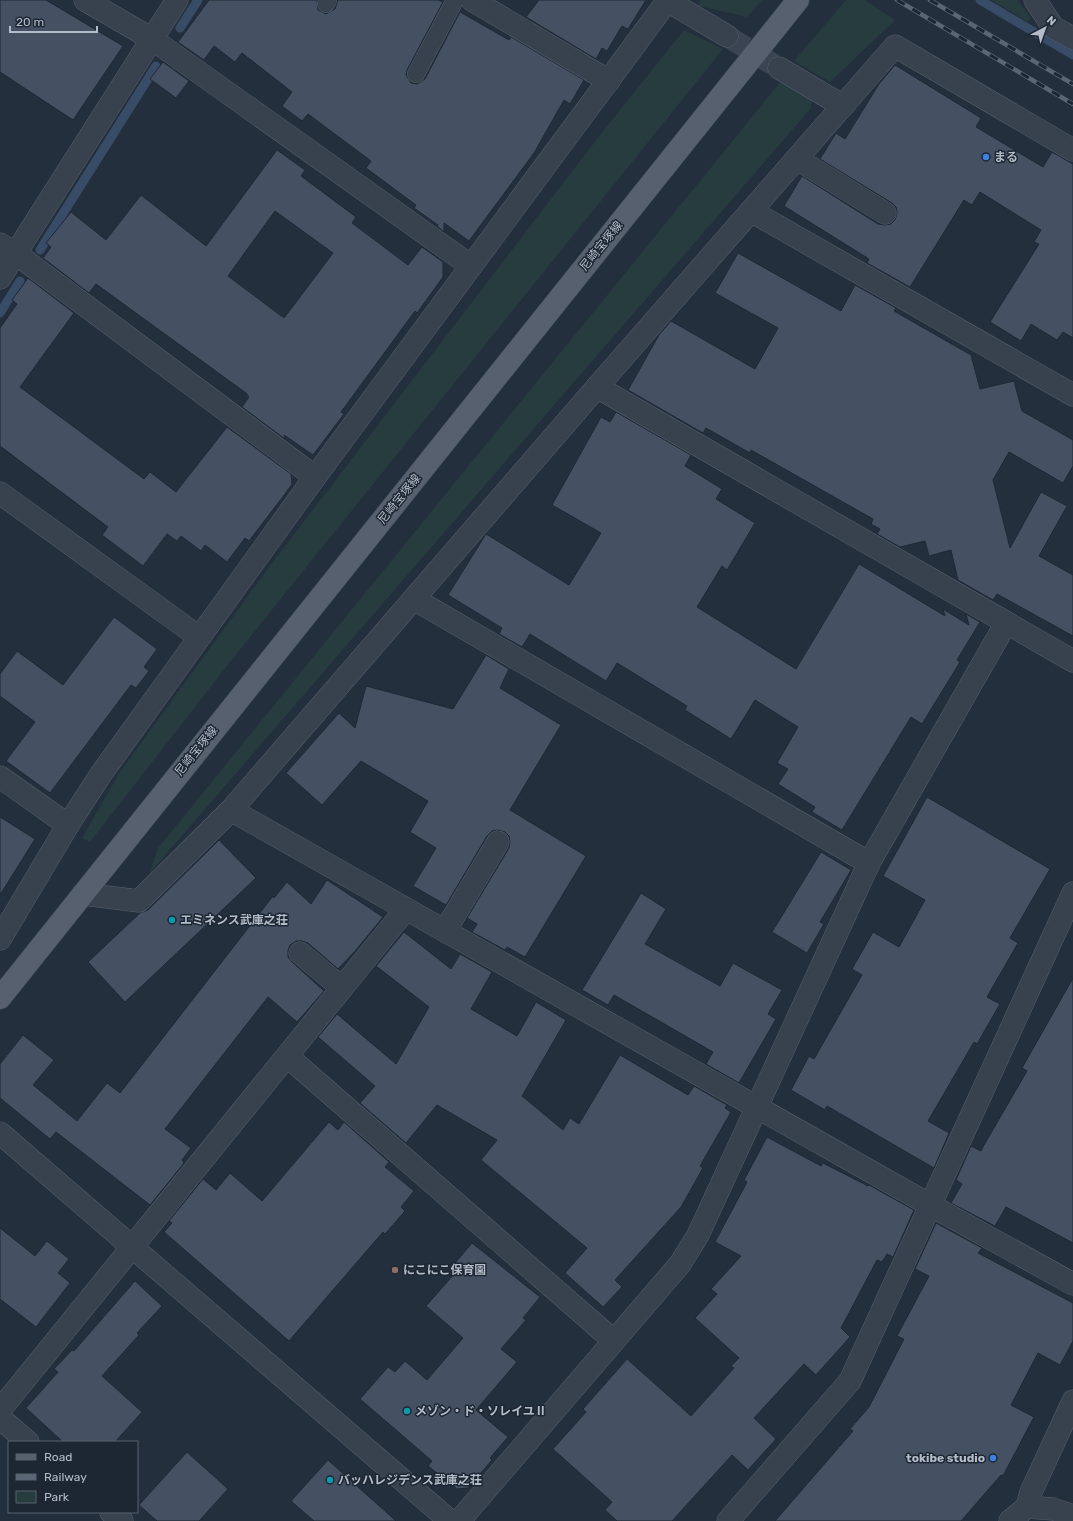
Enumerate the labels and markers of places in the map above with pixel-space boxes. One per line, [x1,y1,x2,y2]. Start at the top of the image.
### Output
place label: まる [994,150,1018,164]
marker: まる [981,152,991,162]
place label: エミネンス武庫之荘 [180,913,288,927]
marker: エミネンス武庫之荘 [167,915,177,925]
place label: にこにこ保育園 [403,1263,487,1277]
marker: にこにこ保育園 [390,1265,400,1275]
place label: メゾン・ド・ソレイユⅡ [415,1404,547,1418]
marker: メゾン・ド・ソレイユⅡ [402,1406,412,1416]
place label: tokibe studio [906,1451,985,1465]
marker: tokibe studio [988,1453,998,1463]
place label: バッハレジデンス武庫之荘 [338,1473,482,1487]
marker: バッハレジデンス武庫之荘 [325,1475,335,1485]

